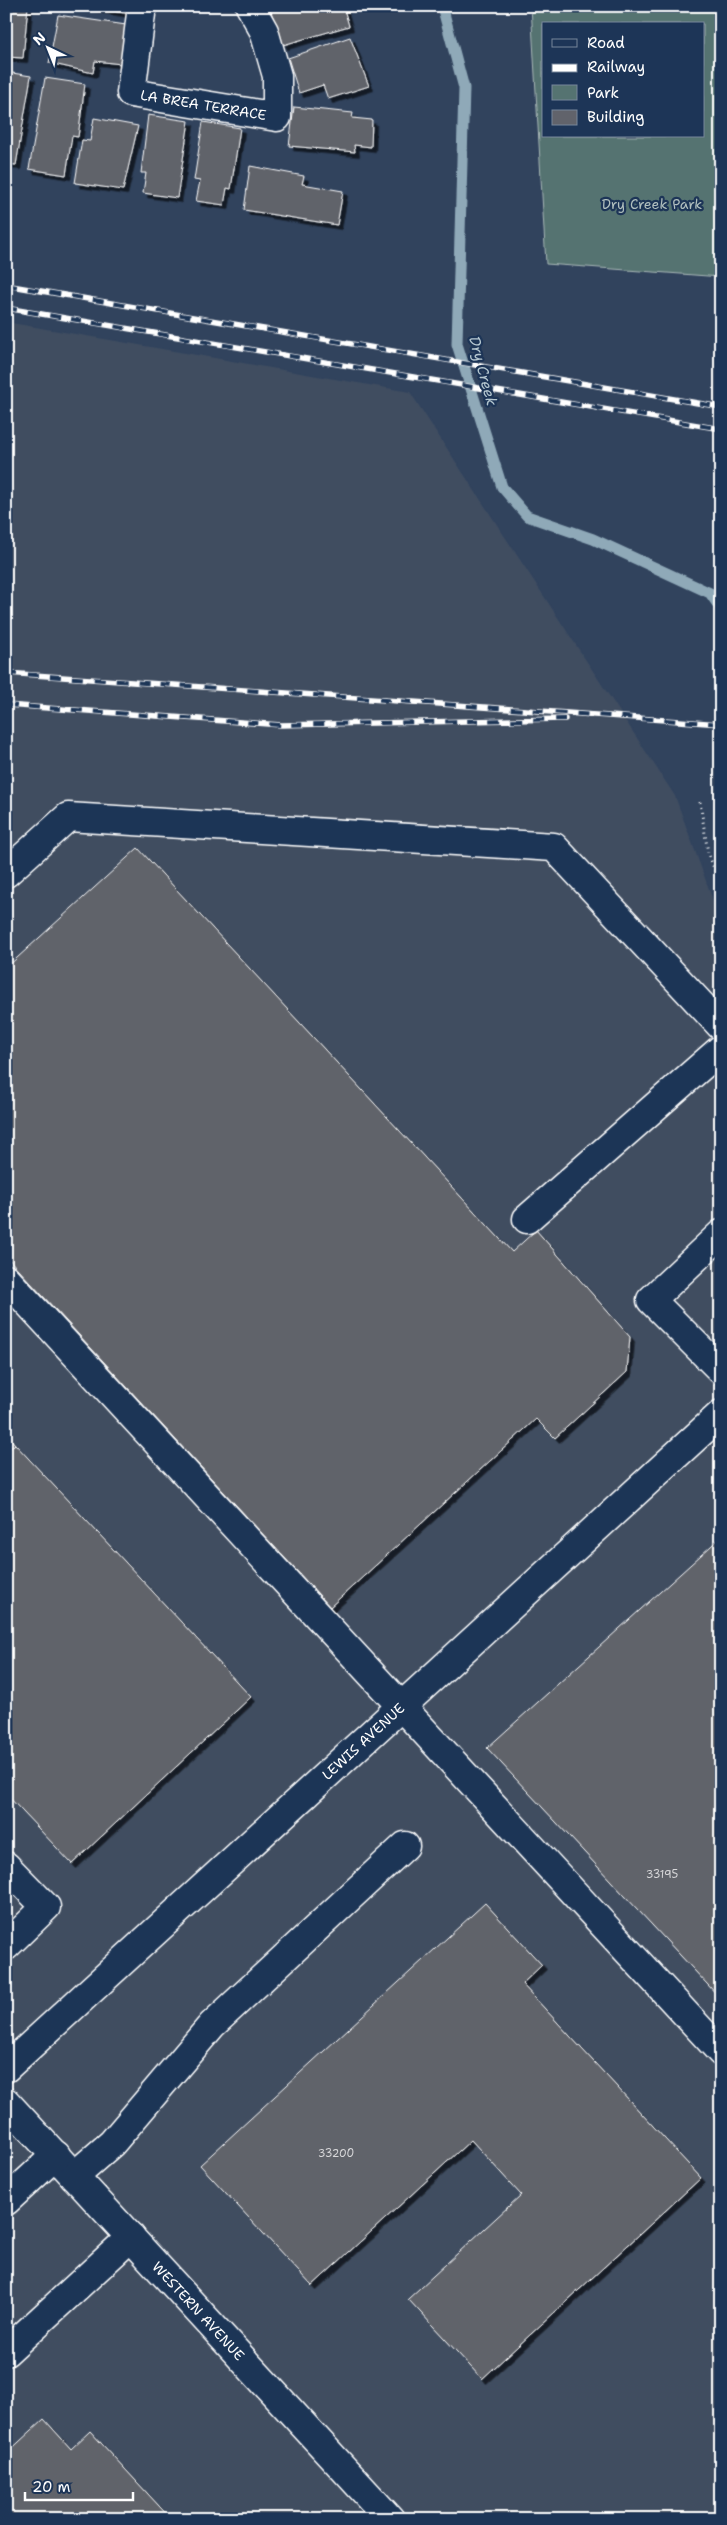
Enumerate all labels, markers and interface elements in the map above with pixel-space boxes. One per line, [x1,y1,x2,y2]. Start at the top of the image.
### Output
north arrow [22,22,72,72]
legend [542,22,704,138]
text: N [29,28,49,49]
text: Road [587,33,625,53]
text: Railway [587,57,645,77]
text: Park [587,83,619,103]
street label: LA BREA TERRACE [139,86,268,124]
text: Building [587,107,644,127]
park label: Dry Creek Park [602,195,702,213]
water label: Dry Creek [464,334,502,408]
street label: LEWIS AVENUE [318,1699,408,1784]
house number: 33195 [646,1867,679,1882]
house number: 33200 [318,2146,354,2161]
street label: WESTERN AVENUE [148,2258,249,2364]
scale bar [25,2470,132,2502]
text: 20 m [32,2477,71,2497]

